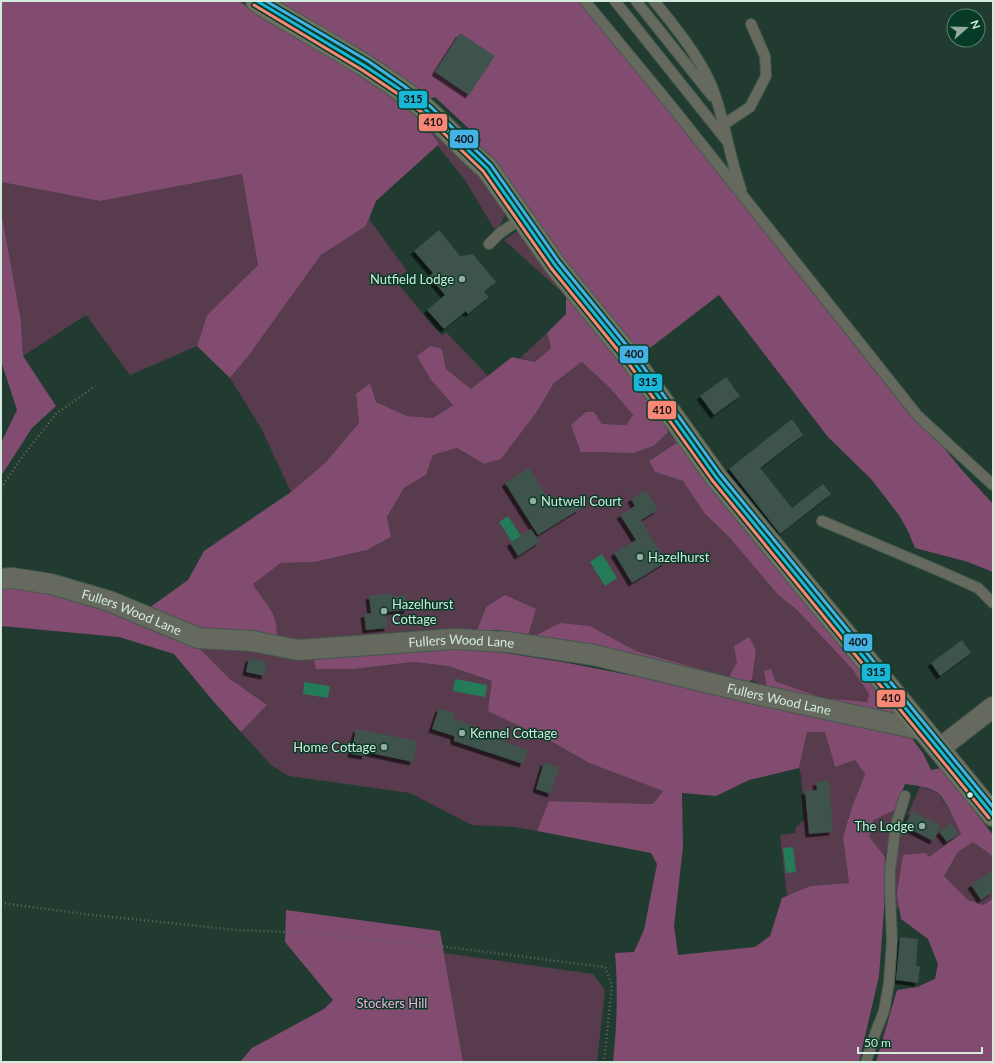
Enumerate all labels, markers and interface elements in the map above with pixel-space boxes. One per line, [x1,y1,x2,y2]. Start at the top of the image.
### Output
north arrow [946,8,986,48]
text: N [968,18,983,31]
line badge: 315 [398,90,428,109]
text: 315 [403,92,423,105]
line badge: 410 [418,113,448,132]
text: 410 [423,115,443,128]
line badge: 400 [449,129,479,149]
text: 400 [454,132,474,145]
place label: Nutfield Lodge [370,271,454,287]
marker: Nutfield Lodge [457,274,467,284]
line badge: 400 [619,345,649,364]
text: 400 [624,347,644,360]
line badge: 315 [633,373,663,392]
text: 315 [638,375,658,388]
line badge: 410 [647,400,677,420]
text: 410 [652,403,672,416]
place label: Nutwell Court [541,493,622,509]
marker: Nutwell Court [528,496,538,506]
place label: Hazelhurst [648,549,710,565]
marker: Hazelhurst [635,552,645,562]
street label: Fullers Wood Lane [80,585,184,638]
place label: Hazelhurst Cottage [392,596,454,627]
marker: Hazelhurst Cottage [379,606,389,616]
street label: Fullers Wood Lane [408,631,515,651]
line badge: 400 [843,633,873,652]
text: 400 [848,635,868,648]
line badge: 315 [861,663,891,682]
text: 315 [866,665,886,678]
street label: Fullers Wood Lane [726,680,833,718]
line badge: 410 [876,689,906,708]
text: 410 [881,691,901,704]
place label: Kennel Cottage [470,725,558,741]
marker: Kennel Cottage [457,728,467,738]
place label: Home Cottage [293,739,376,755]
marker: Home Cottage [379,742,389,752]
unlabelled marker [965,790,975,800]
place label: The Lodge [855,818,914,834]
marker: The Lodge [917,821,927,831]
park label: Stockers Hill [357,995,427,1011]
scale bar [858,1029,982,1055]
text: 50 m [864,1035,891,1050]

